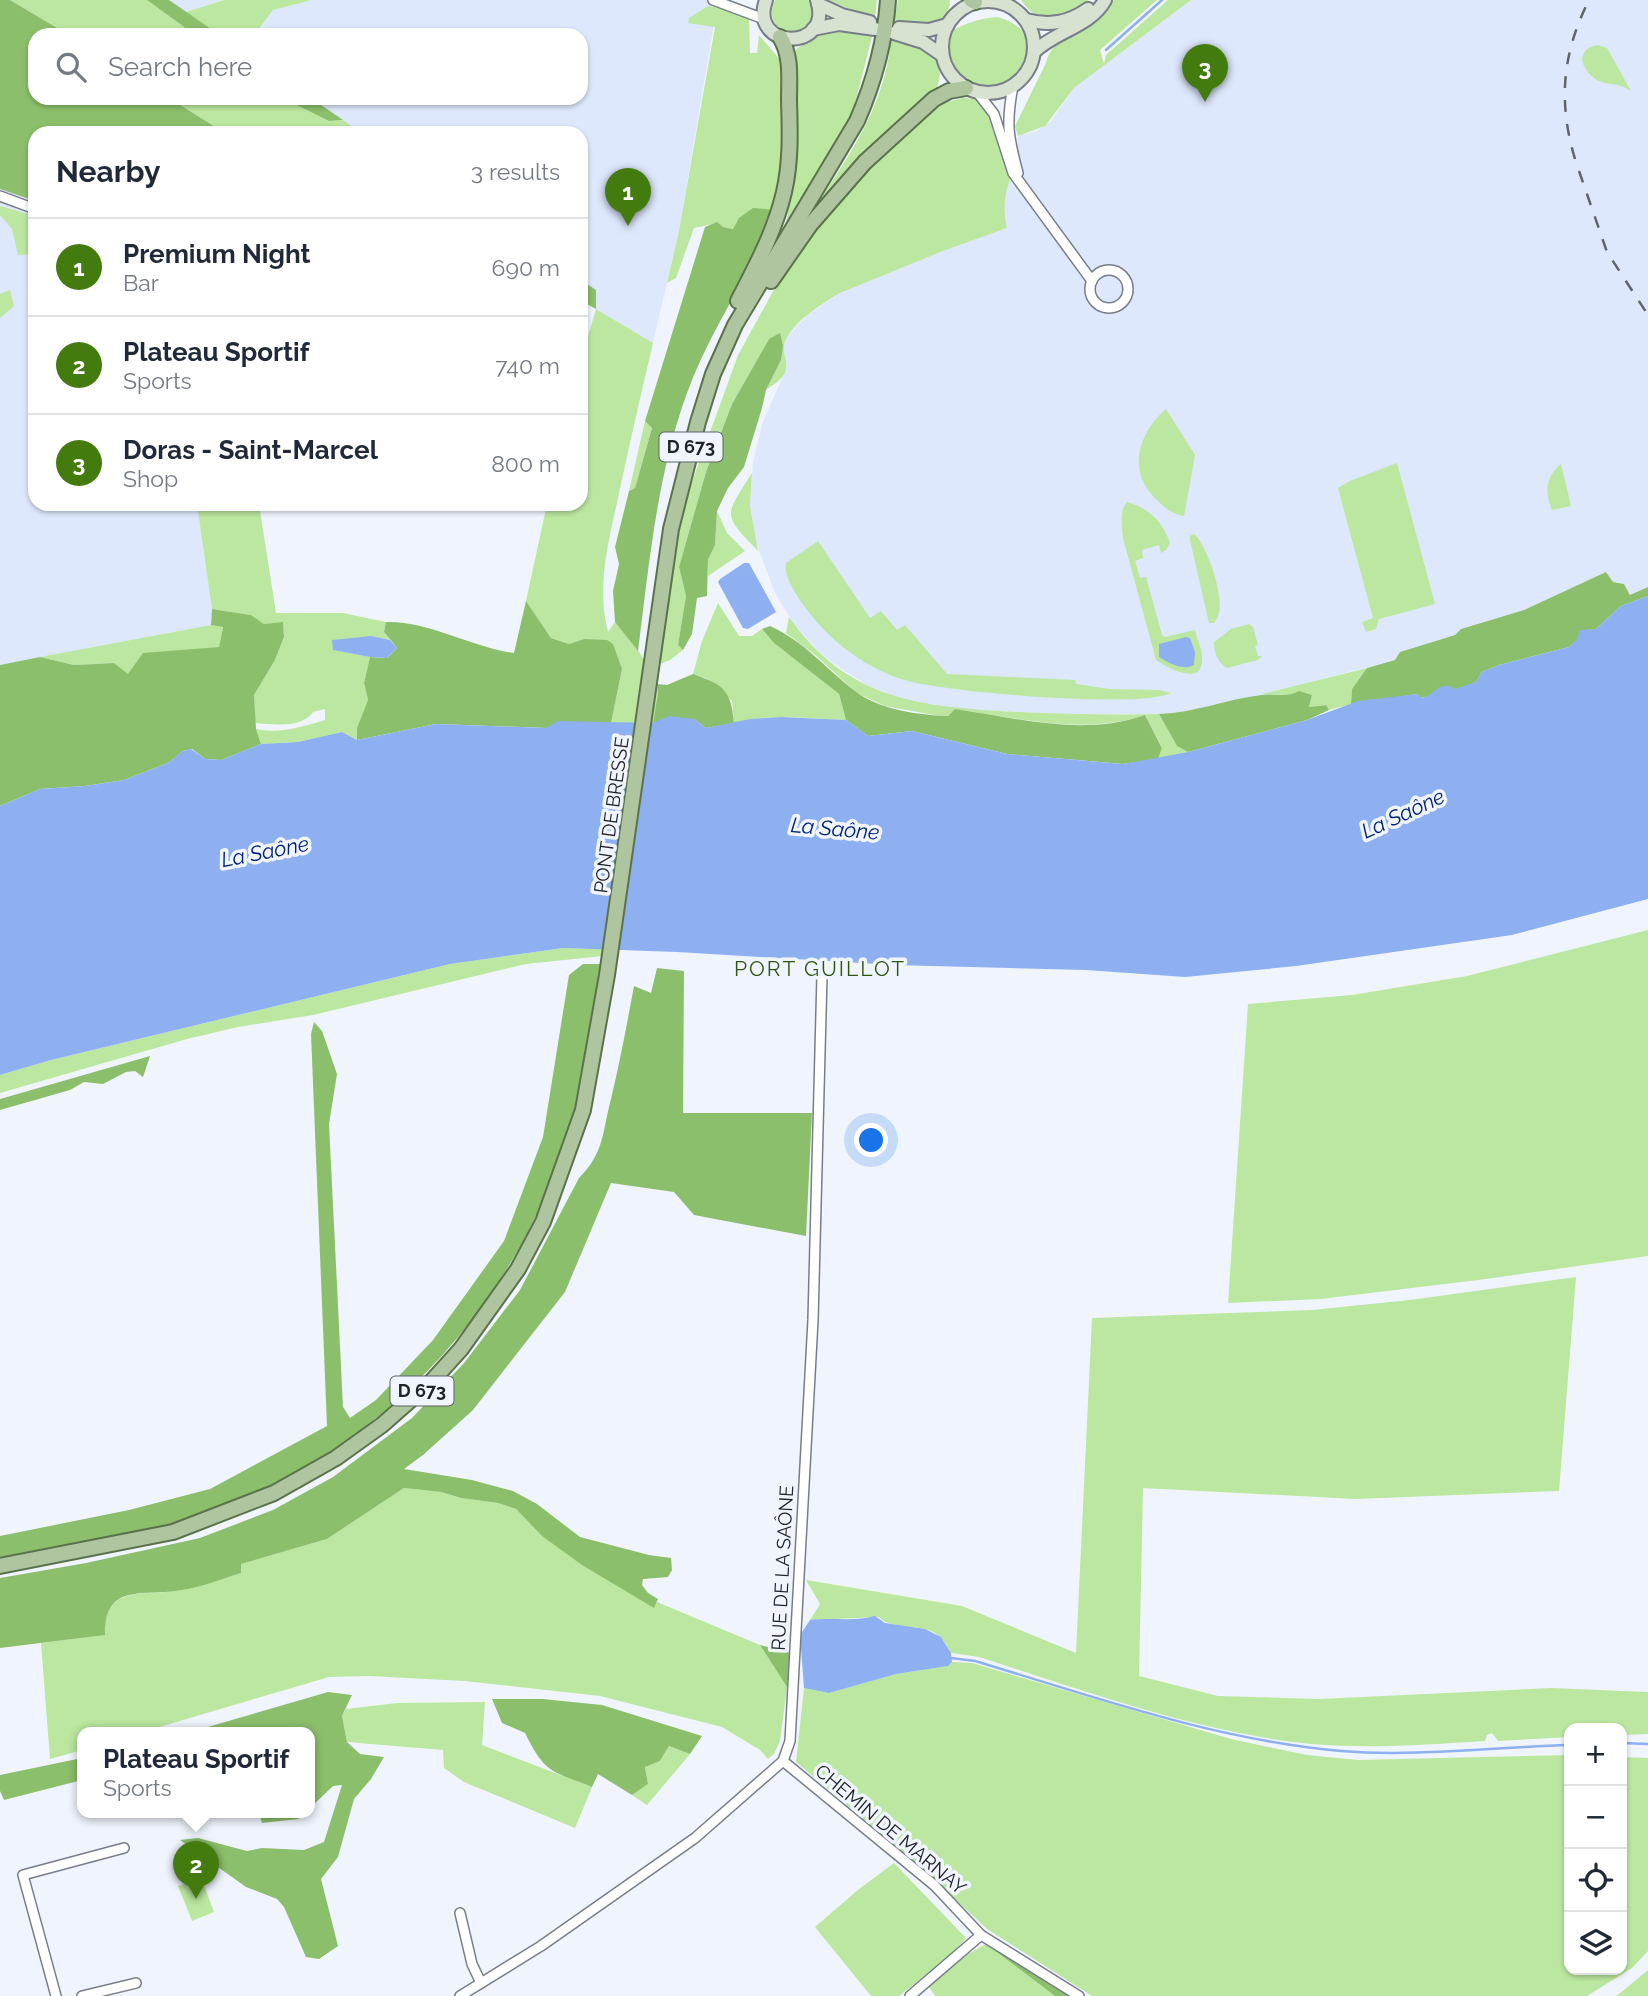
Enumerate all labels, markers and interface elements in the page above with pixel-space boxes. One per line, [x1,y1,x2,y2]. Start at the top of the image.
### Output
search box [28,28,588,105]
pin: 3 [1182,44,1228,102]
icon: search [52,48,90,86]
text: Search here [108,52,252,82]
text: Nearby [56,154,160,189]
text: 3 results [471,158,560,185]
pin: 1 [605,168,651,226]
text: Premium Night [123,239,311,269]
text: 1 [73,254,85,281]
text: 690 m [492,254,560,281]
text: Bar [123,269,159,296]
text: Plateau Sportif [123,337,309,367]
text: 2 [73,352,85,379]
text: 740 m [495,352,560,379]
text: Sports [123,367,192,394]
road number: D 673 [660,432,722,462]
text: Doras - Saint-Marcel [123,435,378,465]
text: 3 [73,450,85,477]
text: 800 m [491,450,560,477]
text: Shop [123,465,178,492]
street label: PONT DE BRESSE [589,735,633,895]
water label: La Saône [1357,783,1448,844]
water label: La Saône [790,812,880,845]
water label: La Saône [219,831,311,872]
district label: PORT GUILLOT [734,956,906,981]
your location [854,1123,888,1157]
road number: D 673 [390,1376,453,1406]
street label: RUE DE LA SAÔNE [767,1485,797,1651]
map controls [1564,1723,1627,1975]
button: + [1564,1723,1627,1786]
popup [77,1727,315,1818]
text: Plateau Sportif [103,1744,289,1774]
street label: CHEMIN DE MARNAY [811,1760,971,1899]
text: Sports [103,1774,172,1801]
button: − [1564,1786,1627,1849]
pin: 2 [173,1841,219,1899]
button: locate [1564,1849,1627,1912]
button: layers [1564,1912,1627,1975]

